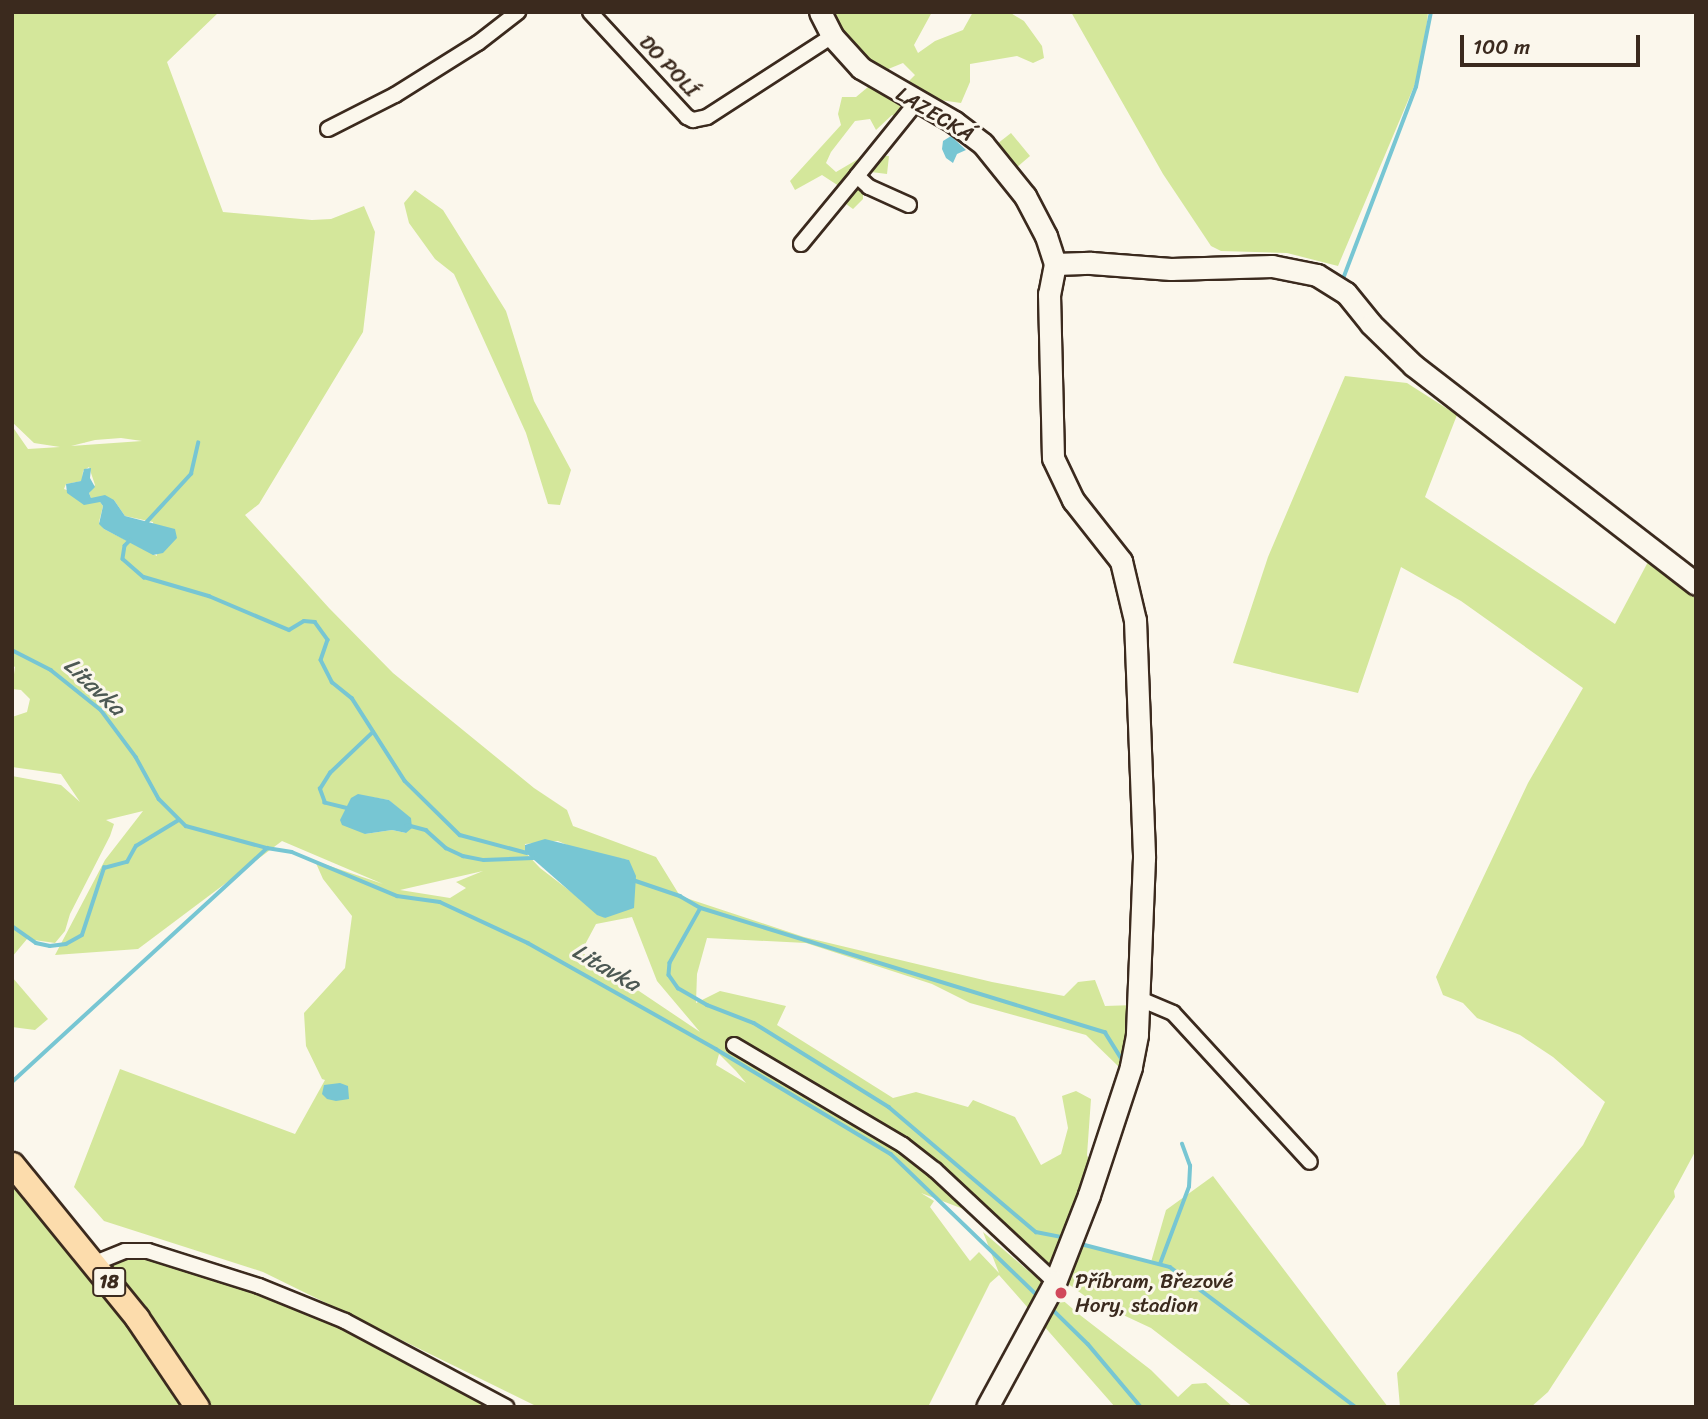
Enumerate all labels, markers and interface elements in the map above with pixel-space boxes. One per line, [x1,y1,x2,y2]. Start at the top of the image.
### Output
scale bar [1463,21,1643,65]
text: 100 m [1473,28,1530,66]
street label: DO POLÍ [634,30,704,102]
street label: LAZECKÁ [892,81,978,147]
water label: Litavka [58,652,130,722]
water label: Litavka [567,938,645,998]
road number: 18 [92,1266,126,1298]
place label: Příbram, Březové Hory, stadion [1075,1268,1234,1318]
marker: Příbram, Březové Hory, stadion [1053,1285,1069,1301]

